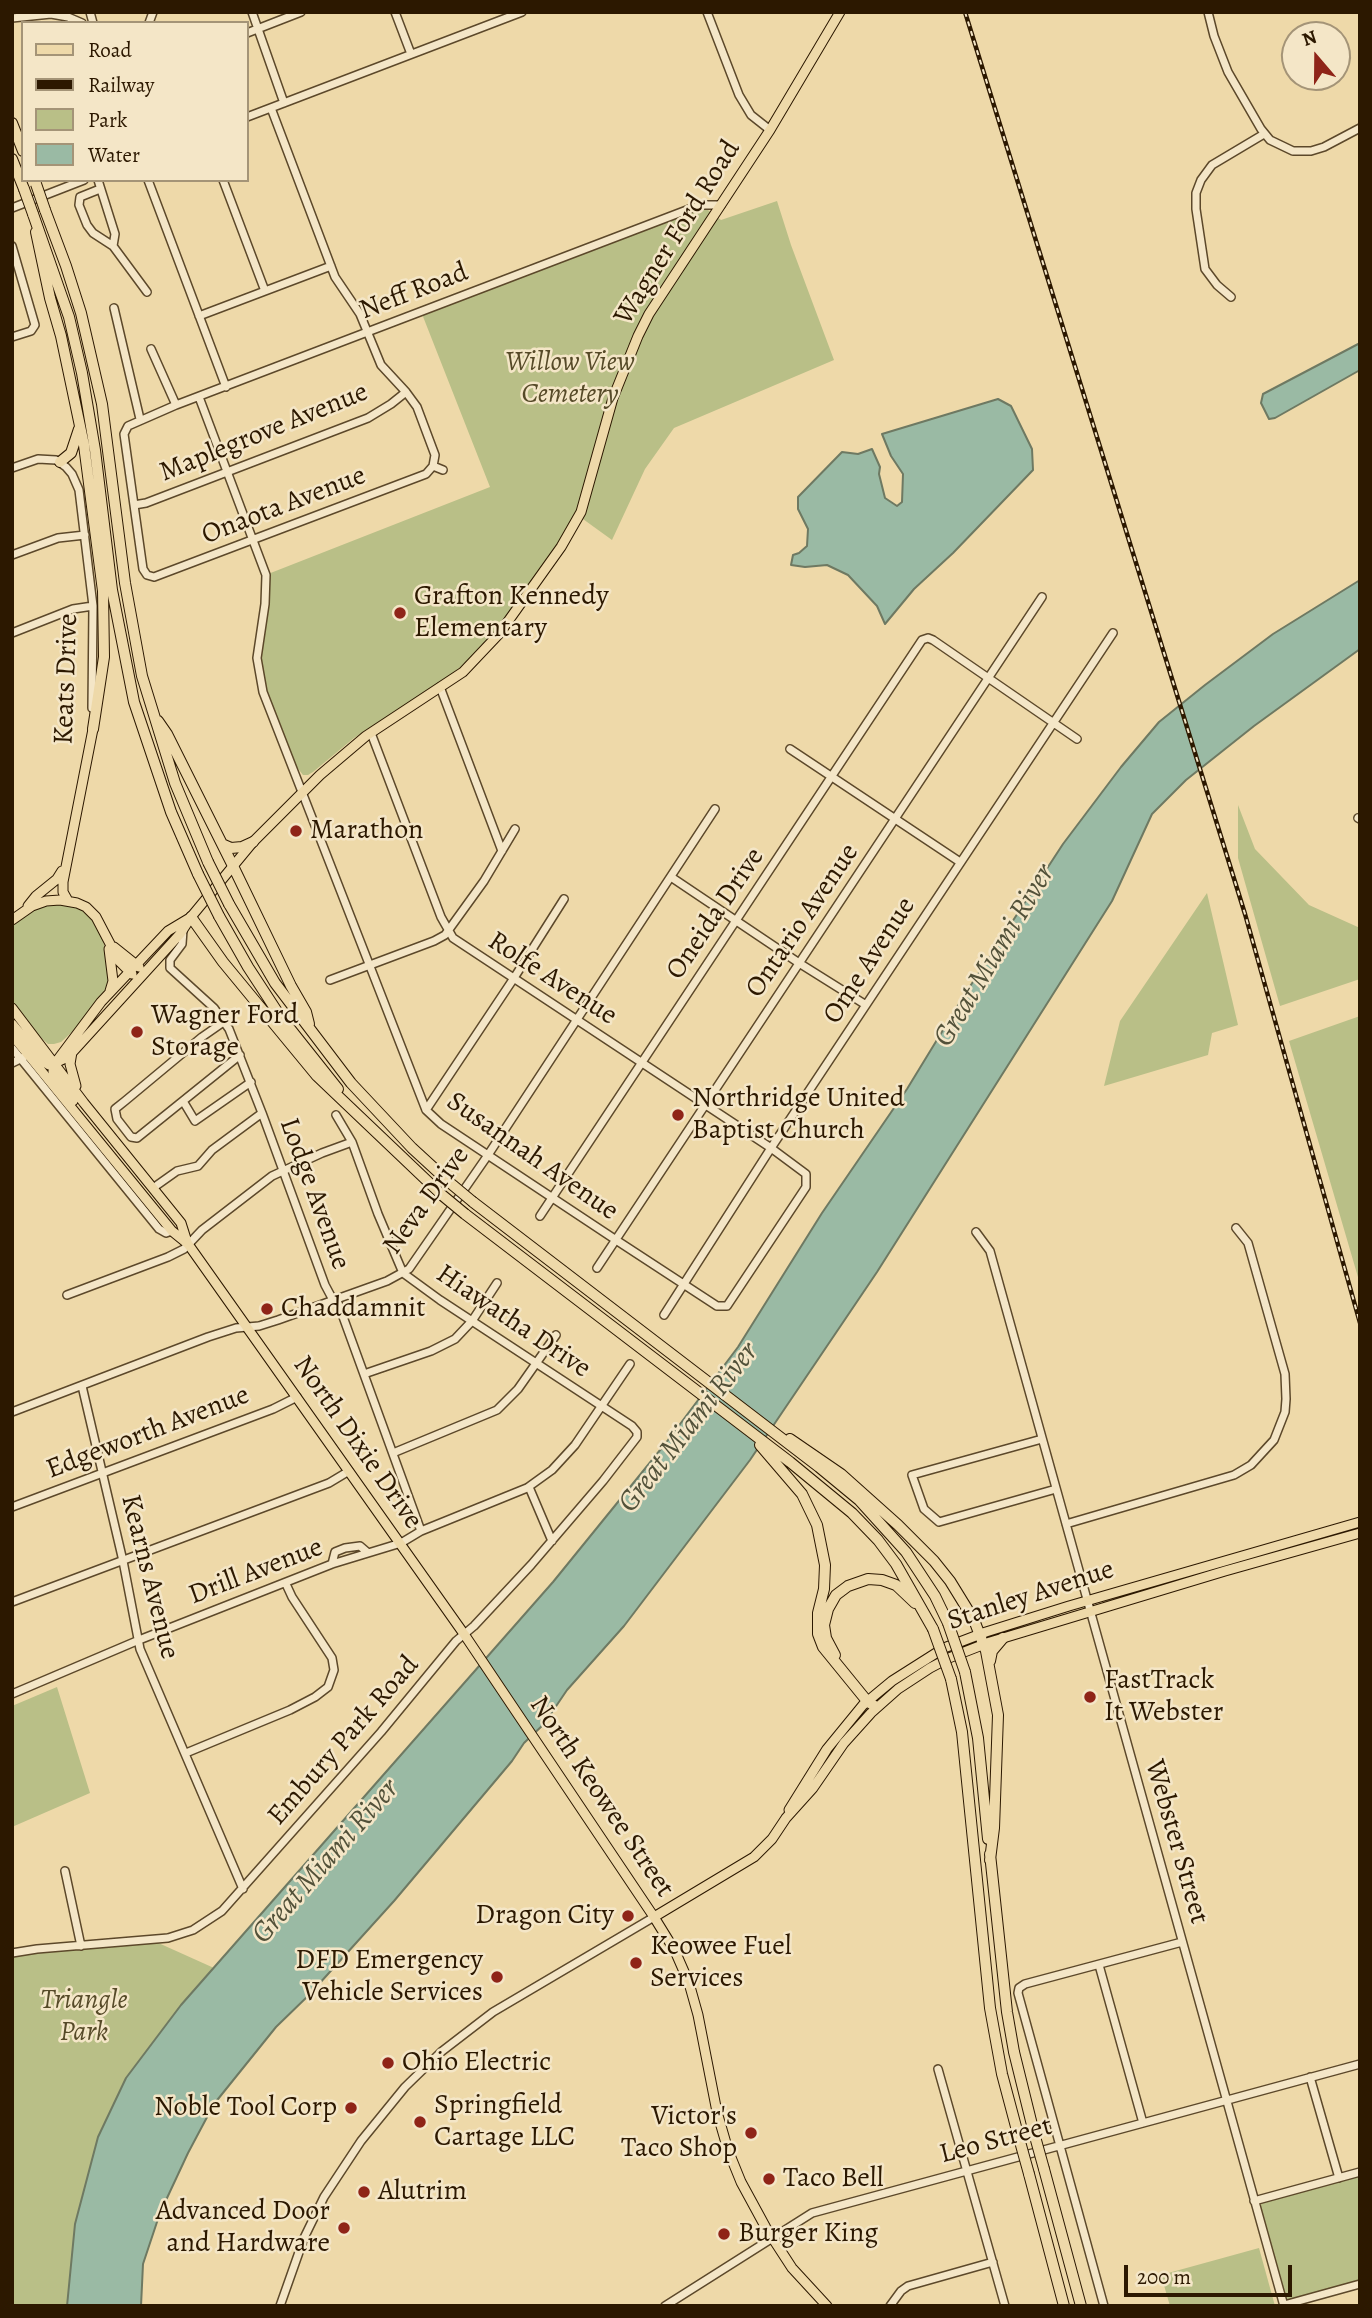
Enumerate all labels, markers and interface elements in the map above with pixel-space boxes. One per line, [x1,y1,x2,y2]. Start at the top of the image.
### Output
legend [21,21,248,182]
north arrow [1281,21,1351,91]
text: N [1299,24,1320,53]
text: Road [88,36,132,64]
text: Railway [88,71,154,99]
text: Park [88,106,127,134]
street label: Wagner Ford Road [608,134,748,332]
text: Water [88,141,140,169]
street label: Neff Road [355,256,473,328]
park label: Willow View Cemetery [505,346,635,412]
street label: Maplegrove Avenue [155,376,373,490]
street label: Onaota Avenue [197,459,371,553]
place label: Grafton Kennedy Elementary [414,580,609,646]
marker: Grafton Kennedy Elementary [392,605,408,621]
street label: Keats Drive [48,613,86,745]
place label: Marathon [310,814,423,848]
marker: Marathon [288,823,304,839]
street label: Ontario Avenue [739,838,867,1004]
street label: Oneida Drive [660,842,772,986]
water label: Great Miami River [926,858,1064,1054]
street label: Ome Avenue [817,891,923,1031]
street label: Rolfe Avenue [481,925,623,1033]
place label: Wagner Ford Storage [151,999,299,1065]
marker: Wagner Ford Storage [129,1024,145,1040]
place label: Northridge United Baptist Church [692,1082,905,1148]
street label: Susannah Avenue [440,1085,624,1229]
marker: Northridge United Baptist Church [670,1107,686,1123]
street label: Lodge Avenue [271,1114,357,1274]
street label: Neva Drive [377,1140,477,1262]
street label: Hiawatha Drive [429,1258,597,1386]
place label: Chaddamnit [281,1292,425,1326]
marker: Chaddamnit [259,1301,275,1317]
water label: Great Miami River [611,1336,767,1520]
street label: North Dixie Drive [285,1350,429,1536]
street label: Edgeworth Avenue [42,1379,254,1487]
street label: Kearns Avenue [112,1491,186,1663]
street label: Drill Avenue [184,1531,328,1613]
street label: Stanley Avenue [943,1553,1119,1639]
street label: Embury Park Road [261,1649,427,1833]
place label: FastTrack It Webster [1104,1664,1223,1730]
marker: FastTrack It Webster [1082,1689,1098,1705]
street label: North Keowee Street [521,1690,681,1904]
street label: Webster Street [1137,1756,1215,1928]
water label: Great Miami River [245,1772,407,1952]
place label: Dragon City [475,1899,614,1933]
marker: Dragon City [620,1908,636,1924]
place label: Keowee Fuel Services [650,1930,792,1996]
place label: DFD Emergency Vehicle Services [295,1944,483,2010]
marker: Keowee Fuel Services [628,1955,644,1971]
marker: DFD Emergency Vehicle Services [489,1969,505,1985]
park label: Triangle Park [40,1984,128,2050]
place label: Ohio Electric [402,2046,551,2080]
marker: Ohio Electric [380,2055,396,2071]
place label: Springfield Cartage LLC [434,2089,575,2155]
place label: Noble Tool Corp [154,2091,337,2125]
marker: Noble Tool Corp [343,2100,359,2116]
place label: Victor's Taco Shop [621,2100,737,2166]
street label: Leo Street [936,2110,1056,2172]
marker: Springfield Cartage LLC [412,2114,428,2130]
marker: Victor's Taco Shop [743,2125,759,2141]
place label: Taco Bell [783,2162,884,2196]
marker: Taco Bell [761,2171,777,2187]
place label: Alutrim [378,2175,467,2209]
marker: Alutrim [356,2184,372,2200]
place label: Advanced Door and Hardware [156,2195,330,2261]
place label: Burger King [738,2217,878,2251]
marker: Advanced Door and Hardware [336,2220,352,2236]
marker: Burger King [716,2226,732,2242]
scale bar [1127,2252,1295,2296]
text: 200 m [1137,2263,1191,2291]

